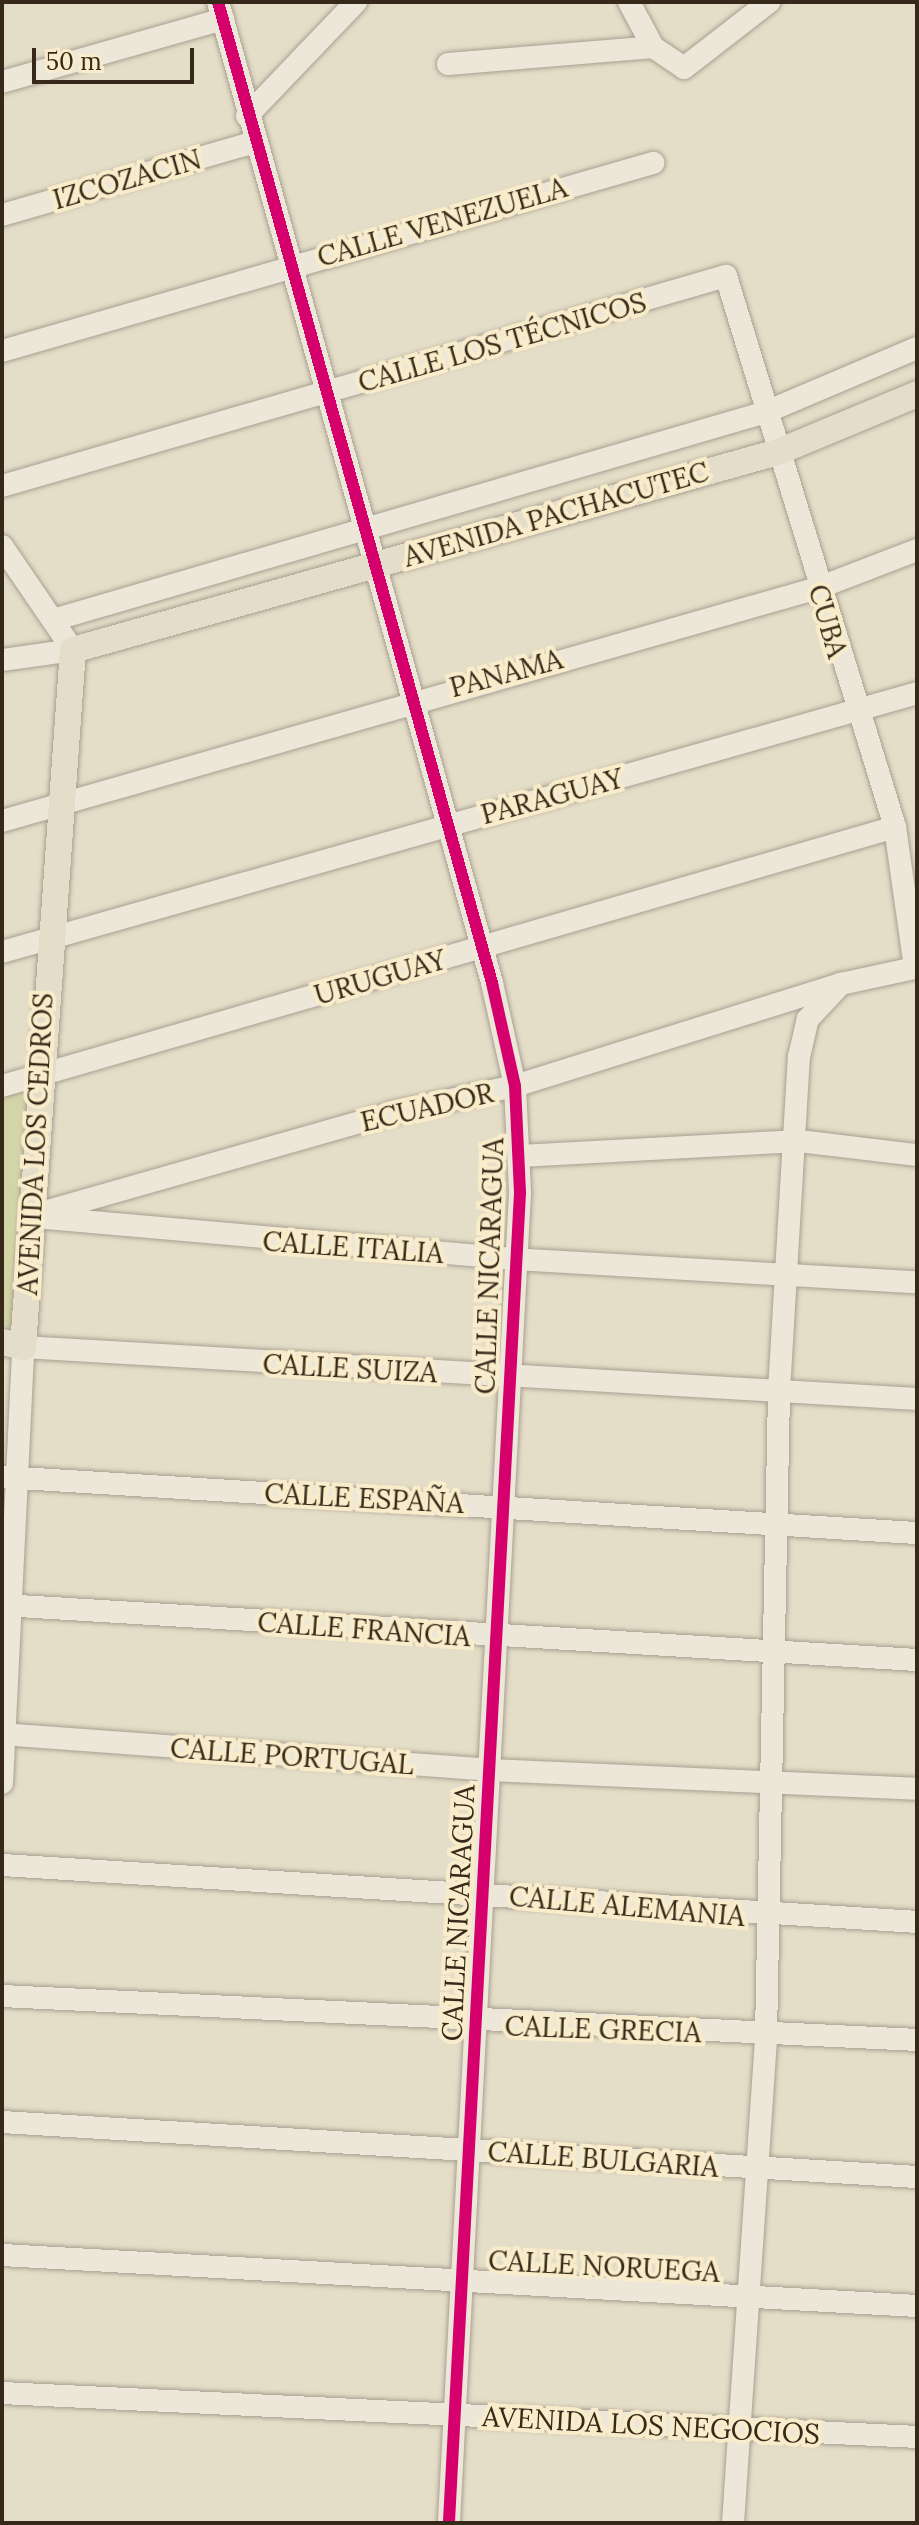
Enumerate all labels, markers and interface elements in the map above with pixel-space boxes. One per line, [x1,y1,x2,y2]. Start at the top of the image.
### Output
scale bar [36,32,198,82]
text: 50 m [46,46,102,77]
street label: IZCOZACIN [49,142,205,216]
street label: CALLE VENEZUELA [313,170,571,274]
street label: CALLE LOS TÉCNICOS [354,285,650,399]
street label: AVENIDA PACHACUTEC [400,454,712,574]
street label: CUBA [802,580,854,662]
street label: PANAMA [446,642,566,704]
street label: PARAGUAY [477,761,627,831]
street label: URUGUAY [310,942,450,1012]
street label: AVENIDA LOS CEDROS [10,992,60,1296]
street label: ECUADOR [357,1075,497,1139]
street label: CALLE NICARAGUA [468,1137,510,1395]
street label: CALLE ITALIA [261,1224,445,1270]
street label: CALLE SUIZA [262,1347,438,1389]
street label: CALLE ESPAÑA [263,1476,465,1520]
street label: CALLE FRANCIA [256,1605,472,1653]
street label: CALLE PORTUGAL [169,1731,415,1781]
street label: CALLE NICARAGUA [435,1784,481,2042]
street label: CALLE ALEMANIA [508,1879,746,1933]
street label: CALLE GRECIA [504,2009,702,2049]
street label: CALLE BULGARIA [487,2134,719,2184]
street label: CALLE NORUEGA [487,2243,721,2289]
street label: AVENIDA LOS NEGOCIOS [481,2399,821,2451]

